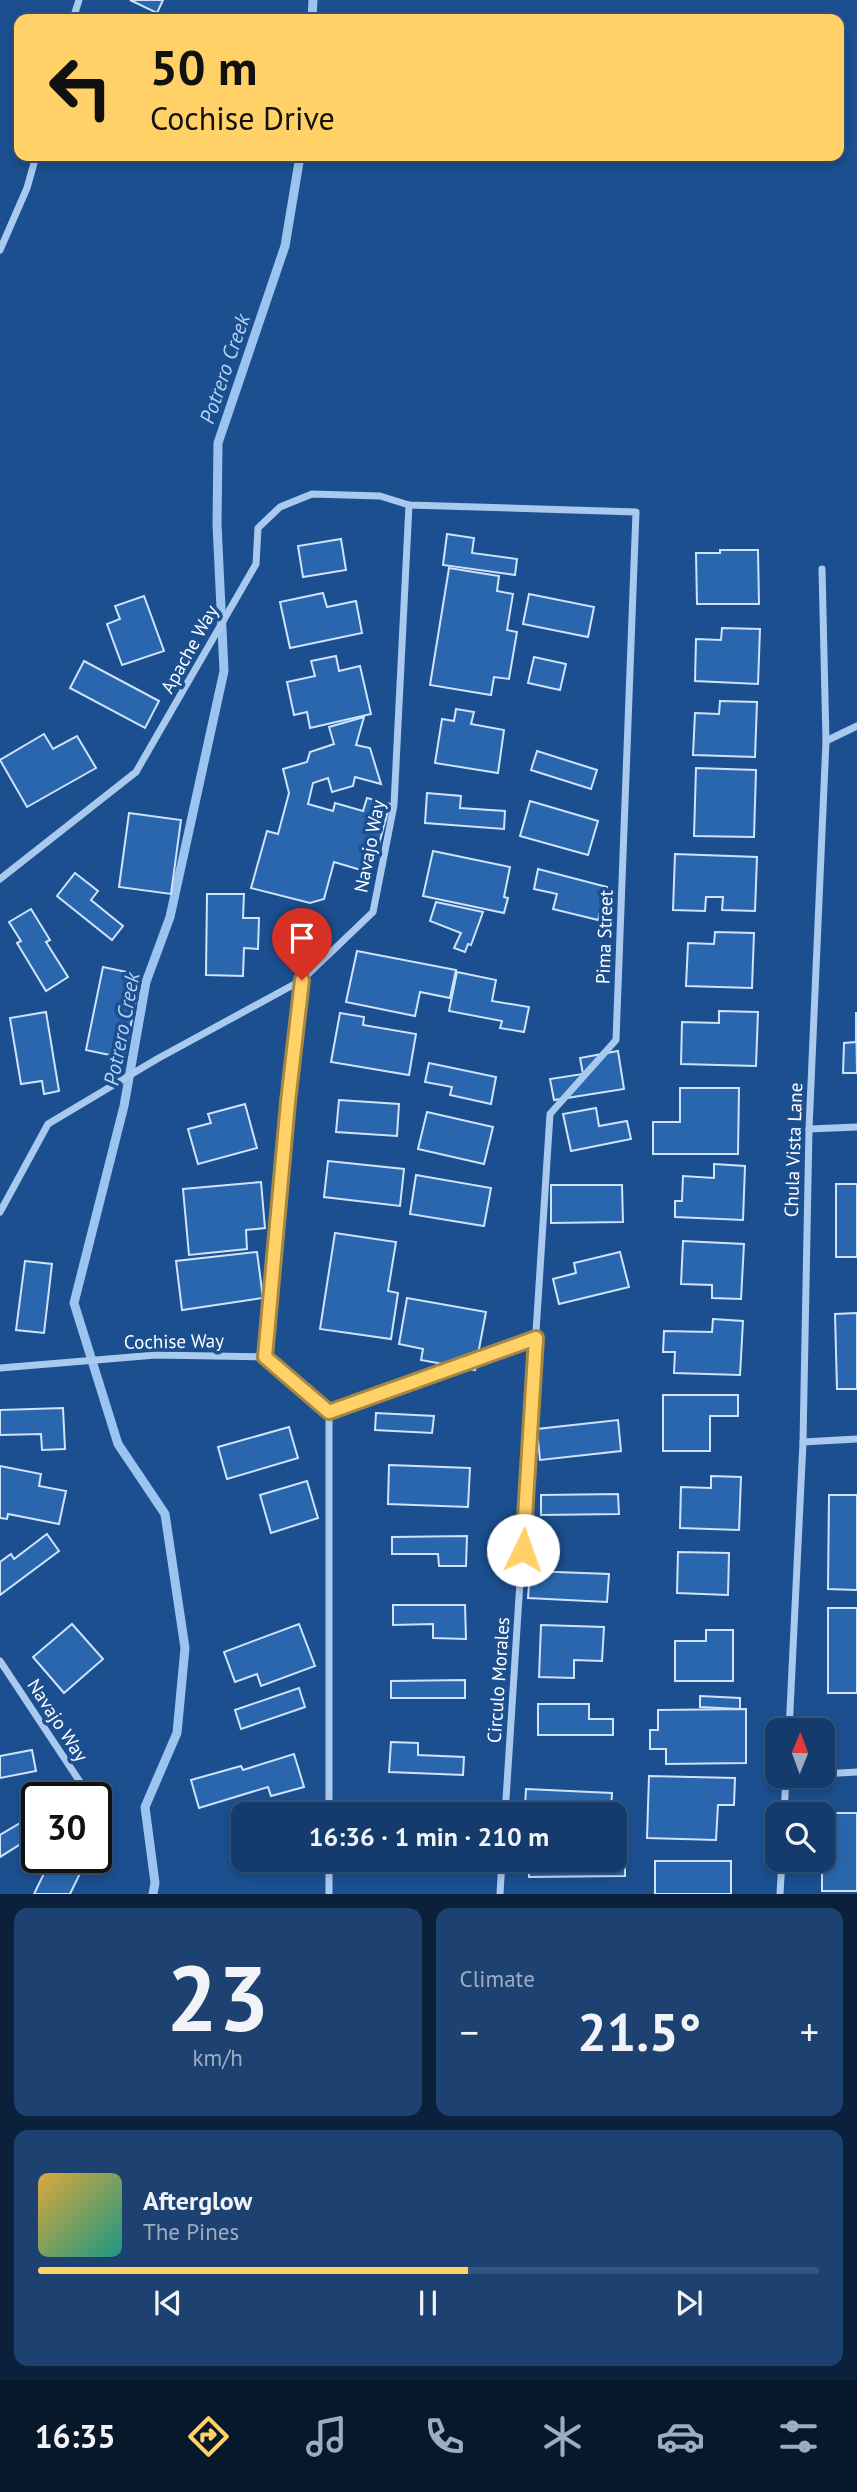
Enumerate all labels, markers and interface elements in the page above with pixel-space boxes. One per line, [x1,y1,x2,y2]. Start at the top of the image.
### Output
text: 50 m [150,35,257,99]
icon: left [35,42,126,133]
text: Cochise Drive [150,97,335,139]
water label: Potrero Creek [193,309,256,427]
street label: Apache Way [155,600,223,697]
street label: Navajo Way [348,797,390,894]
street label: Pima Street [590,889,618,984]
pin [272,908,332,980]
icon: arrive [283,919,321,957]
water label: Potrero Creek [97,969,146,1088]
street label: Chula Vista Lane [779,1082,807,1218]
street label: Cochise Way [124,1328,224,1354]
position arrow [486,1513,560,1587]
street label: Circulo Morales [482,1616,514,1744]
street label: Navajo Way [22,1674,94,1766]
north arrow [765,1718,835,1788]
map controls [765,1718,835,1872]
speed limit sign: 30 [21,1782,112,1873]
button: search [765,1802,835,1872]
text: 16:36 · 1 min · 210 m [309,1820,549,1853]
text: 23 [166,1938,269,2056]
text: Climate [460,1964,535,1993]
text: 21.5° [577,1998,701,2065]
text: − [460,2007,479,2056]
text: + [800,2007,819,2056]
text: km/h [193,2043,243,2072]
text: Afterglow [143,2184,252,2217]
text: The Pines [143,2217,239,2246]
icon: previous [149,2284,187,2322]
icon: pause [409,2284,447,2322]
icon: next [670,2284,708,2322]
icon: directions [184,2412,233,2461]
icon: music [302,2412,351,2461]
icon: phone [420,2412,469,2461]
icon: climate [538,2412,587,2461]
icon: car [656,2412,705,2461]
icon: filters [774,2412,823,2461]
text: 16:35 [34,2415,116,2457]

